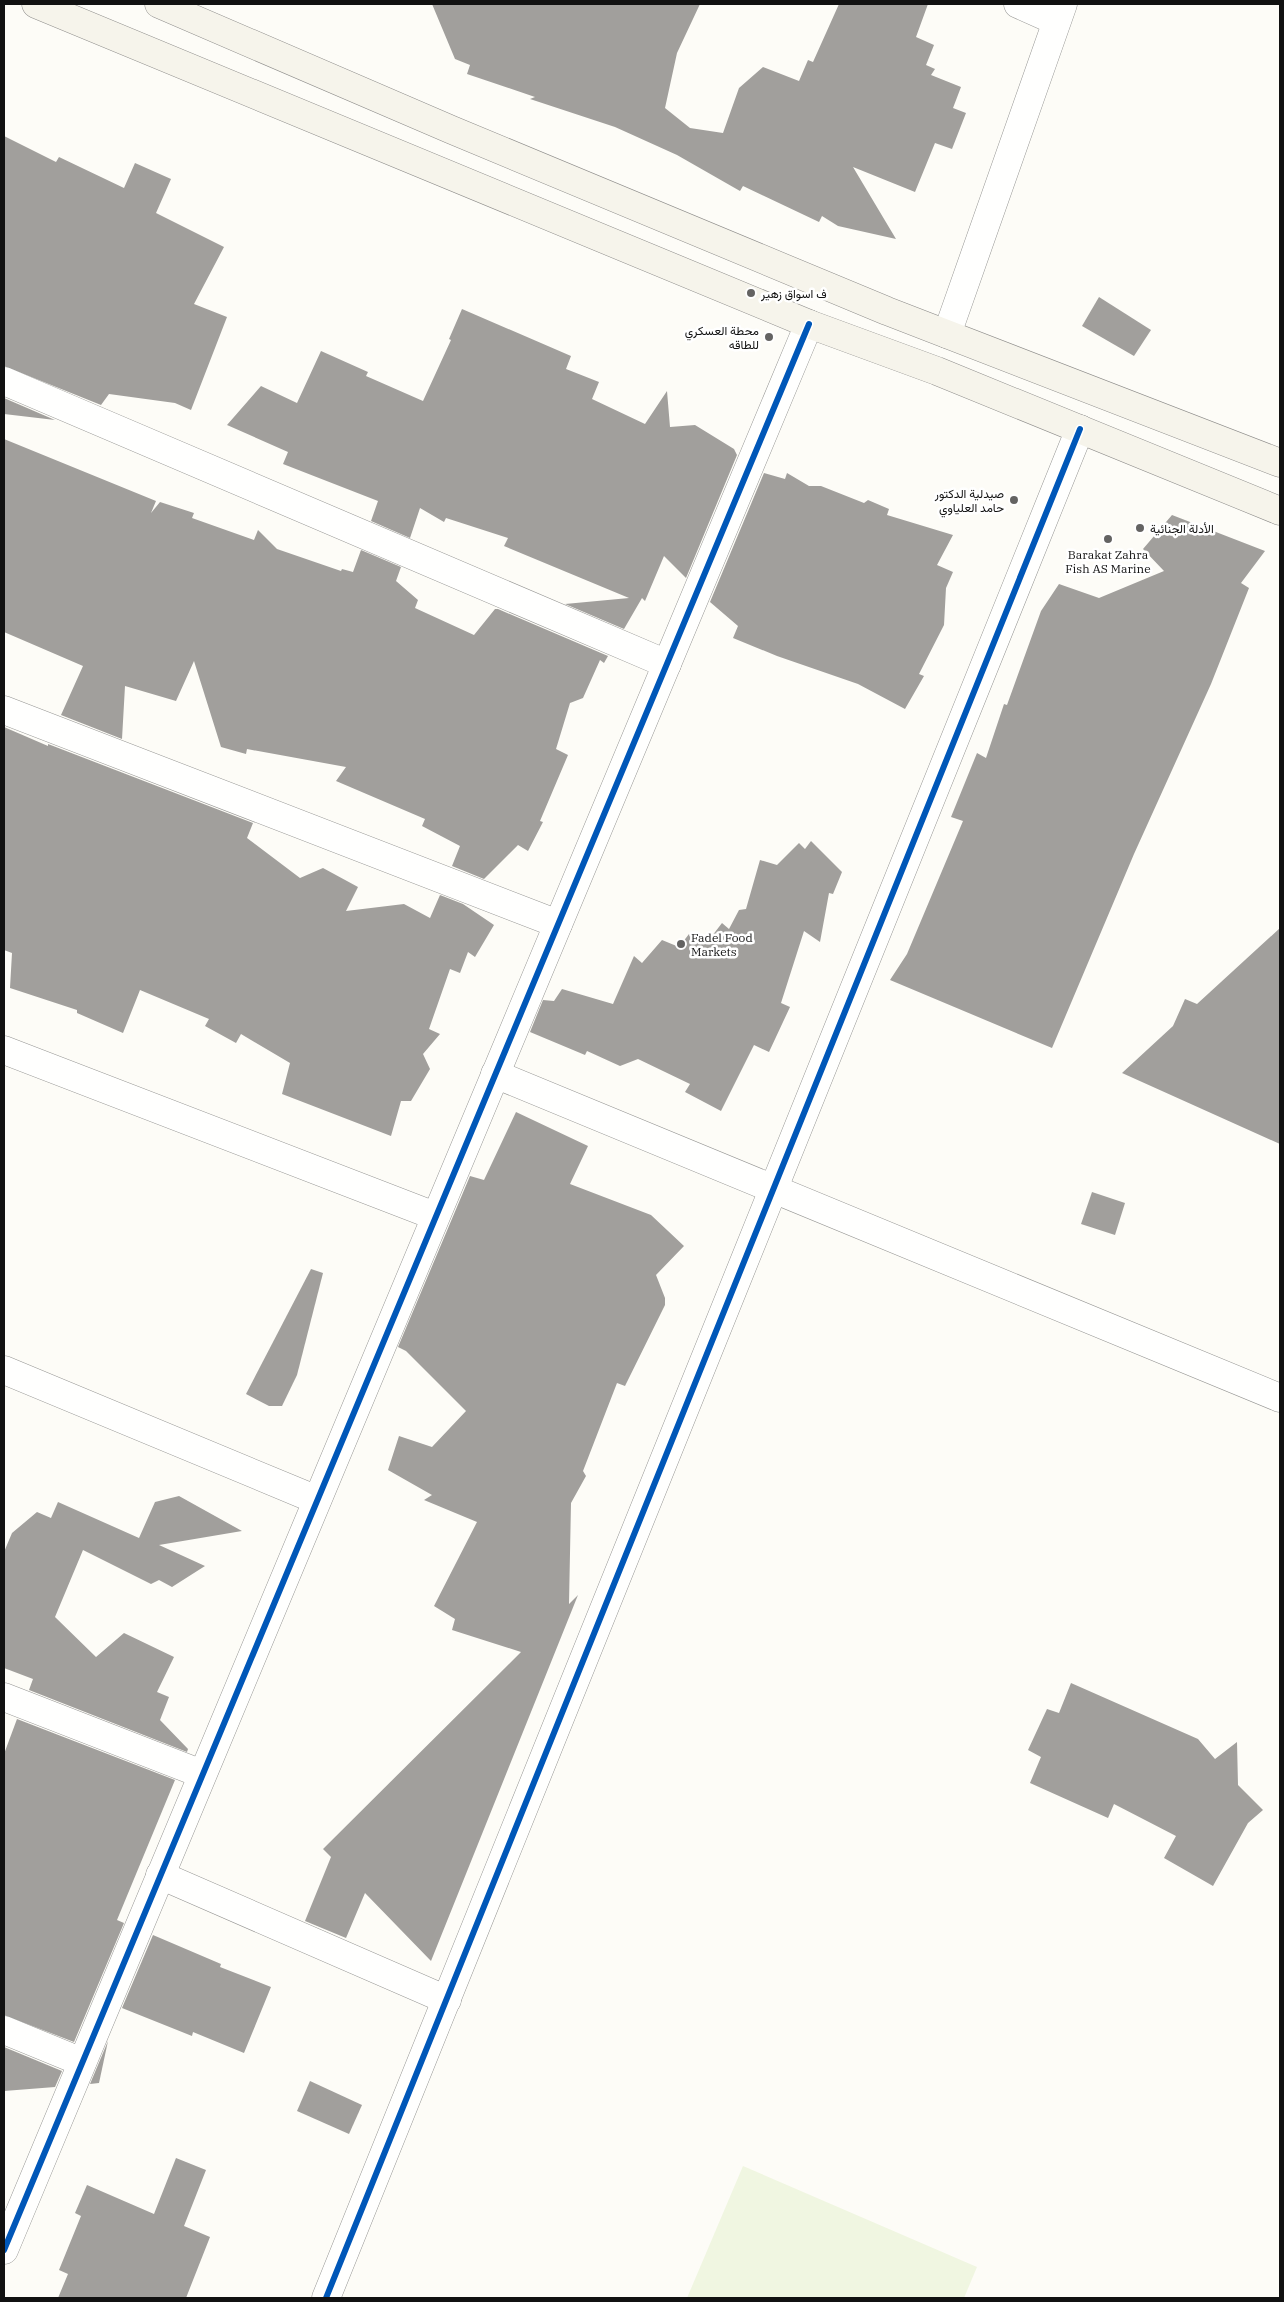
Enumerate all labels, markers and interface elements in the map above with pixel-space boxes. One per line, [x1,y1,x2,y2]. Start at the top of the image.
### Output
place label: ف اسواق زهير [760,286,827,302]
marker: ف اسواق زهير [745,287,757,299]
place label: محطة العسكري للطاقه [685,323,759,352]
marker: محطة العسكري للطاقه [763,331,775,343]
place label: صيدلية الدكتور حامد العلياوي [934,486,1004,518]
marker: صيدلية الدكتور حامد العلياوي [1008,494,1020,506]
place label: الأدلة الجنائية [1150,521,1214,536]
marker: الأدلة الجنائية [1134,522,1146,534]
marker: Barakat Zahra Fish AS Marine [1102,533,1114,545]
place label: Barakat Zahra Fish AS Marine [1065,547,1151,576]
place label: Fadel Food Markets [691,930,753,959]
marker: Fadel Food Markets [675,938,687,950]

